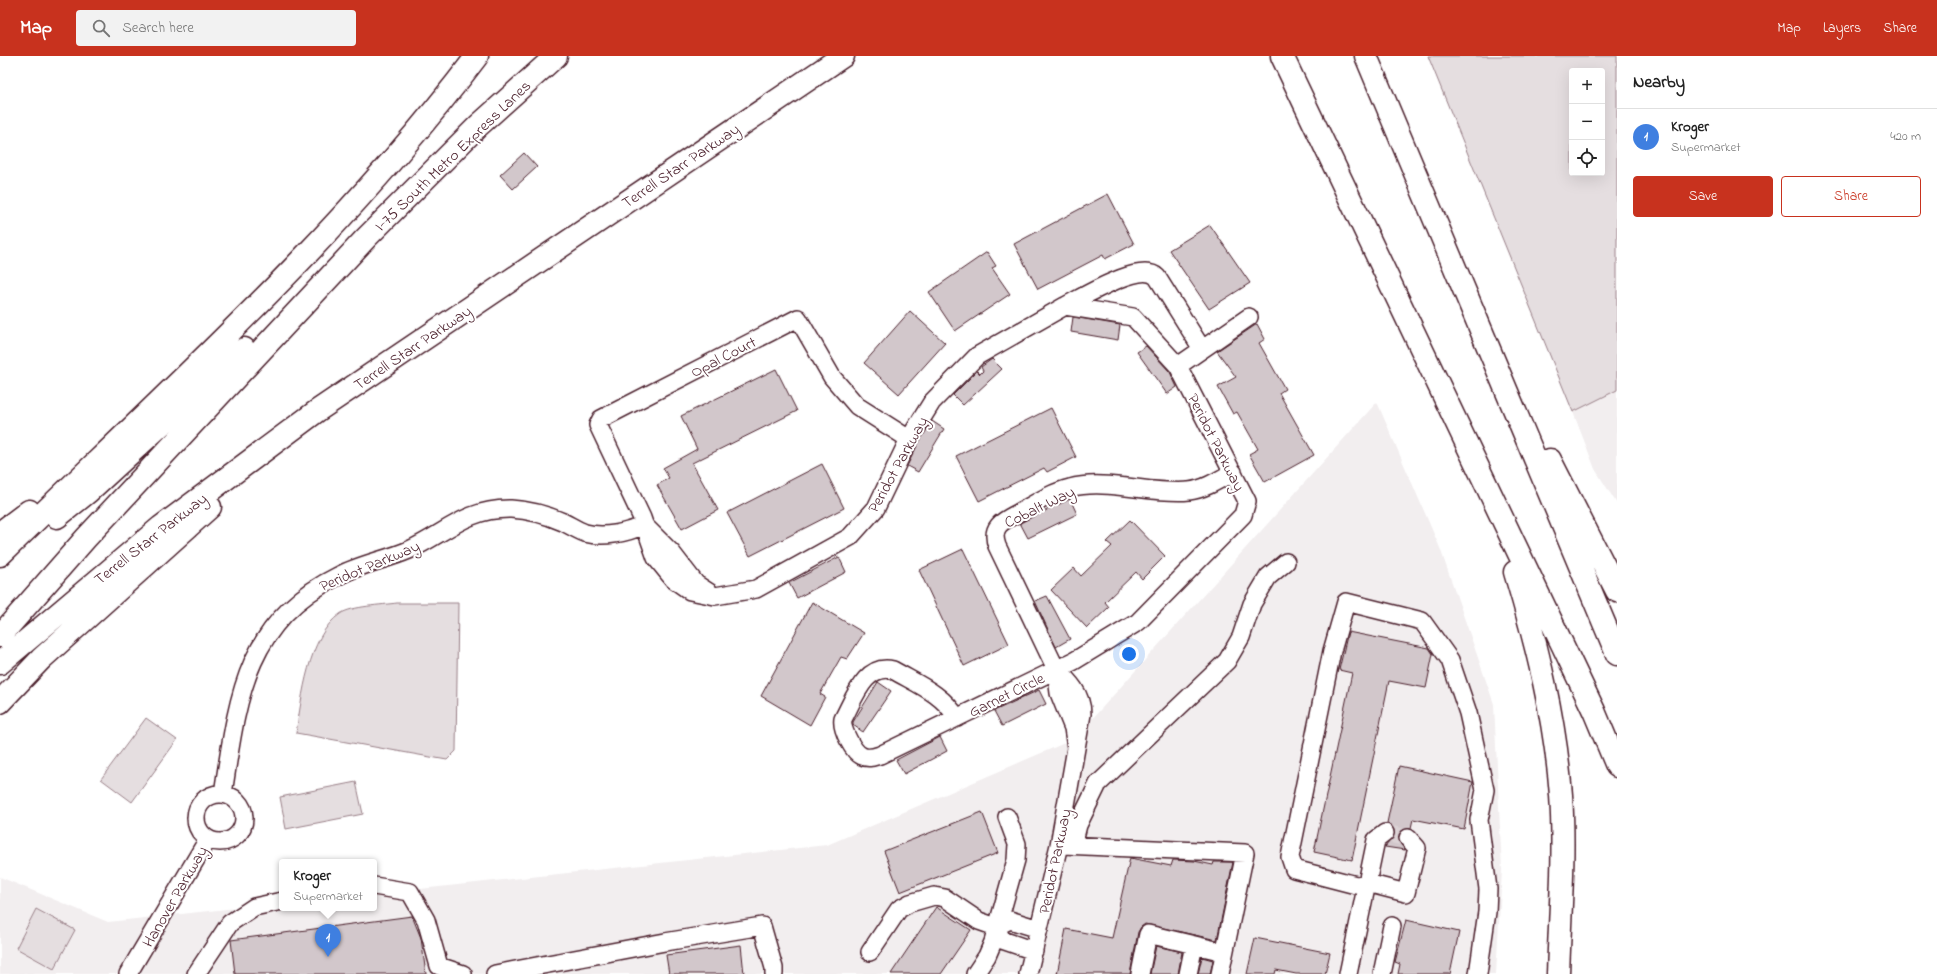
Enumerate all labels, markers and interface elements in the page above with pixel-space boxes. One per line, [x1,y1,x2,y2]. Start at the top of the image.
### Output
search box [76,10,356,46]
text: Map [20,15,52,42]
icon: search [90,17,112,39]
text: Search here [122,17,194,39]
text: Map [1777,18,1801,39]
text: Layers [1823,18,1861,39]
text: Share [1883,18,1917,39]
map controls [1569,68,1605,176]
button: + [1569,68,1605,104]
text: Nearby [1633,70,1685,95]
street label: I-75 South Metro Express Lanes [370,75,537,238]
button: − [1569,104,1605,140]
text: Kroger [1671,116,1709,138]
street label: Terrell Starr Parkway [617,118,745,215]
text: 1 [1644,127,1648,146]
text: 420 m [1890,127,1921,146]
text: Supermarket [1671,138,1741,157]
button: locate [1569,140,1605,176]
button: Save [1633,176,1773,217]
button: Share [1781,176,1921,217]
street label: Terrell Starr Parkway [349,300,477,397]
street label: Opal Court [687,331,762,385]
street label: Peridot Parkway [1180,390,1250,496]
street label: Peridot Parkway [862,412,935,518]
street label: Cobalt Way [1001,480,1079,535]
street label: Terrell Starr Parkway [89,488,213,591]
street label: Peridot Parkway [316,535,424,599]
your location [1119,644,1139,664]
street label: Garnet Circle [965,667,1050,724]
street label: Peridot Parkway [1033,807,1079,916]
street label: Hanover Parkway [137,842,215,952]
popup [279,859,377,911]
text: Kroger [293,865,331,887]
text: Supermarket [293,887,363,906]
pin: 1 [315,924,341,957]

